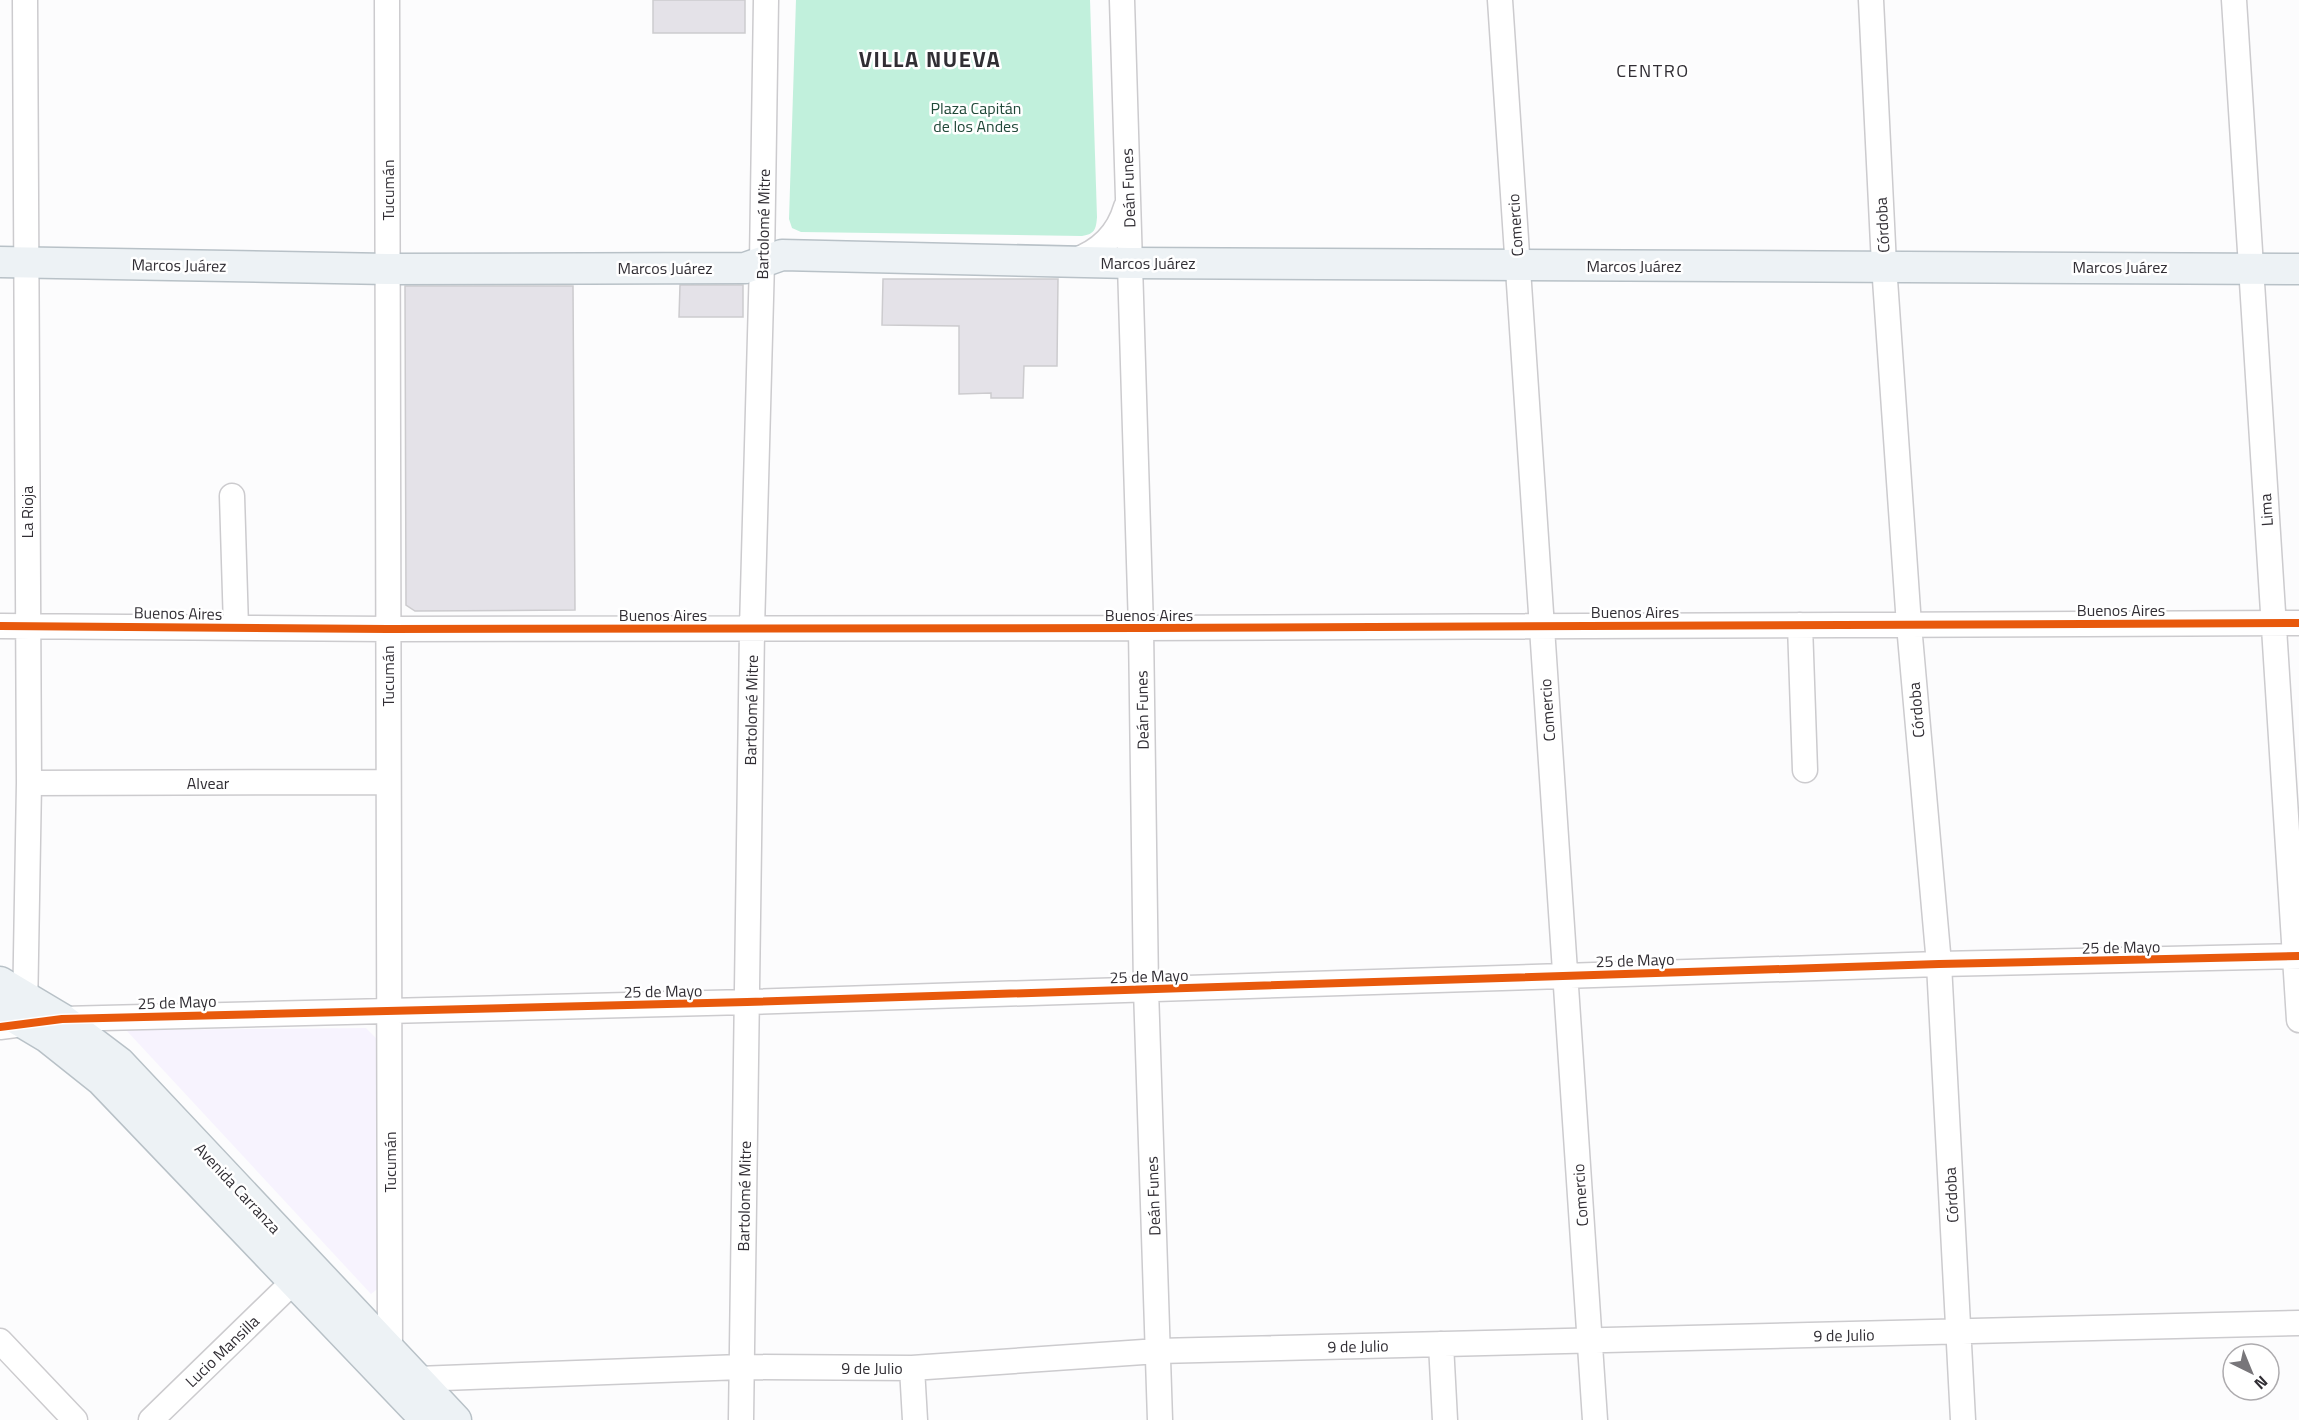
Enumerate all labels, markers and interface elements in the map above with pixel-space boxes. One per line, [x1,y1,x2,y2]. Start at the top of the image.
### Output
district label: VILLA NUEVA [859,42,1001,76]
district label: CENTRO [1616,57,1690,84]
park label: Plaza Capitán de los Andes [931,96,1021,138]
street label: Deán Funes [1115,148,1141,228]
street label: Tucumán [376,160,400,220]
street label: Bartolomé Mitre [750,168,776,280]
street label: Comercio [1501,193,1529,257]
street label: Córdoba [1869,197,1895,253]
street label: Marcos Juárez [1101,251,1196,275]
street label: Marcos Juárez [131,252,227,278]
street label: Marcos Juárez [1587,254,1682,278]
street label: Marcos Juárez [2073,255,2168,279]
street label: Marcos Juárez [618,256,713,280]
street label: La Rioja [15,486,39,538]
street label: Lima [2253,493,2279,527]
street label: Buenos Aires [2077,598,2165,622]
street label: Buenos Aires [134,600,222,626]
street label: Buenos Aires [1591,600,1679,624]
street label: Buenos Aires [619,603,707,627]
street label: Buenos Aires [1105,603,1193,627]
street label: Tucumán [376,646,400,706]
street label: Bartolomé Mitre [738,654,764,766]
street label: Deán Funes [1129,670,1155,750]
street label: Comercio [1533,678,1561,742]
street label: Córdoba [1902,681,1930,739]
street label: Alvear [187,771,230,795]
street label: 25 de Mayo [2081,934,2161,960]
street label: 25 de Mayo [1595,947,1675,973]
street label: 25 de Mayo [1109,963,1189,989]
street label: 25 de Mayo [623,978,703,1004]
street label: 25 de Mayo [137,989,217,1015]
street label: Tucumán [378,1132,402,1192]
street label: Avenida Carranza [189,1137,287,1239]
street label: Bartolomé Mitre [731,1140,757,1252]
street label: Deán Funes [1140,1156,1166,1236]
street label: Comercio [1566,1163,1594,1227]
street label: Córdoba [1938,1167,1964,1223]
street label: Lucio Mansilla [180,1309,264,1393]
street label: 9 de Julio [1813,1322,1875,1348]
street label: 9 de Julio [1327,1333,1389,1359]
north arrow [2221,1342,2281,1402]
street label: 9 de Julio [841,1356,903,1380]
text: N [2249,1370,2273,1396]

